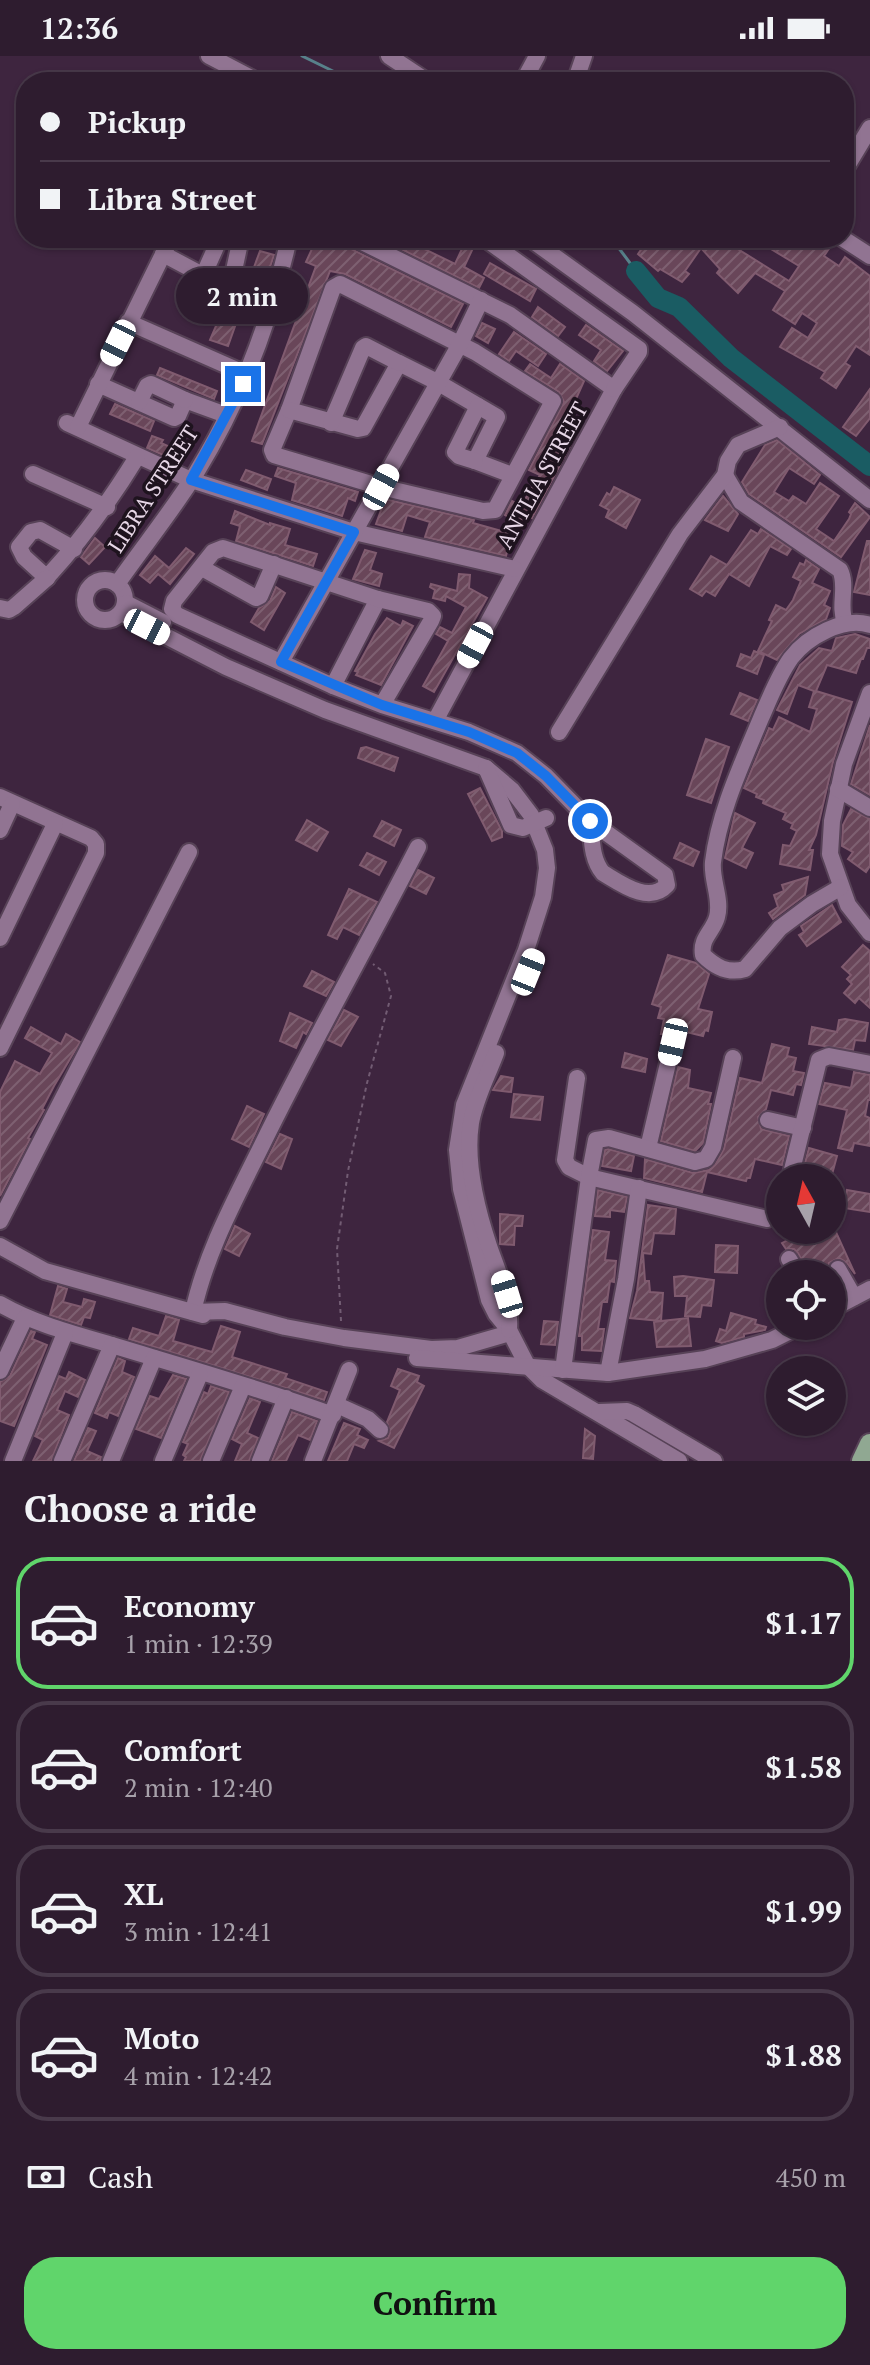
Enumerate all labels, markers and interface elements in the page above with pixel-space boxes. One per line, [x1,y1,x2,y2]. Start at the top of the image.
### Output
text: 12:36 [40,8,118,48]
text: Pickup [88,102,186,142]
text: Libra Street [88,179,257,219]
callout: 2 min [177,268,309,324]
text: 2 min [206,279,278,313]
car [97,316,139,370]
route end [225,366,261,402]
street label: ANTLIA STREET [489,396,594,553]
street label: LIBRA STREET [101,419,205,558]
car [359,460,403,514]
car [120,605,174,649]
car [453,618,497,672]
route start [572,803,608,839]
car [508,945,548,999]
car [656,1016,690,1068]
north arrow [766,1164,846,1244]
map controls [766,1164,846,1436]
button: locate [766,1260,846,1340]
car [489,1268,525,1320]
button: layers [766,1356,846,1436]
text: Choose a ride [24,1485,257,1532]
text: Economy [124,1586,255,1626]
icon: car [28,1587,100,1659]
text: $1.17 [765,1603,842,1643]
text: 1 min · 12:39 [124,1626,273,1660]
text: Comfort [124,1730,242,1770]
icon: car [28,1731,100,1803]
text: $1.58 [765,1747,842,1787]
text: 2 min · 12:40 [124,1770,273,1804]
text: XL [124,1874,163,1914]
icon: car [28,1875,100,1947]
text: $1.99 [765,1891,842,1931]
text: 3 min · 12:41 [124,1914,273,1948]
text: Moto [124,2018,199,2058]
icon: car [28,2019,100,2091]
text: $1.88 [765,2035,842,2075]
text: 4 min · 12:42 [124,2058,273,2092]
icon: cash [24,2155,68,2199]
text: Cash [88,2157,153,2197]
text: 450 m [776,2160,846,2194]
button: Confirm [24,2257,846,2349]

